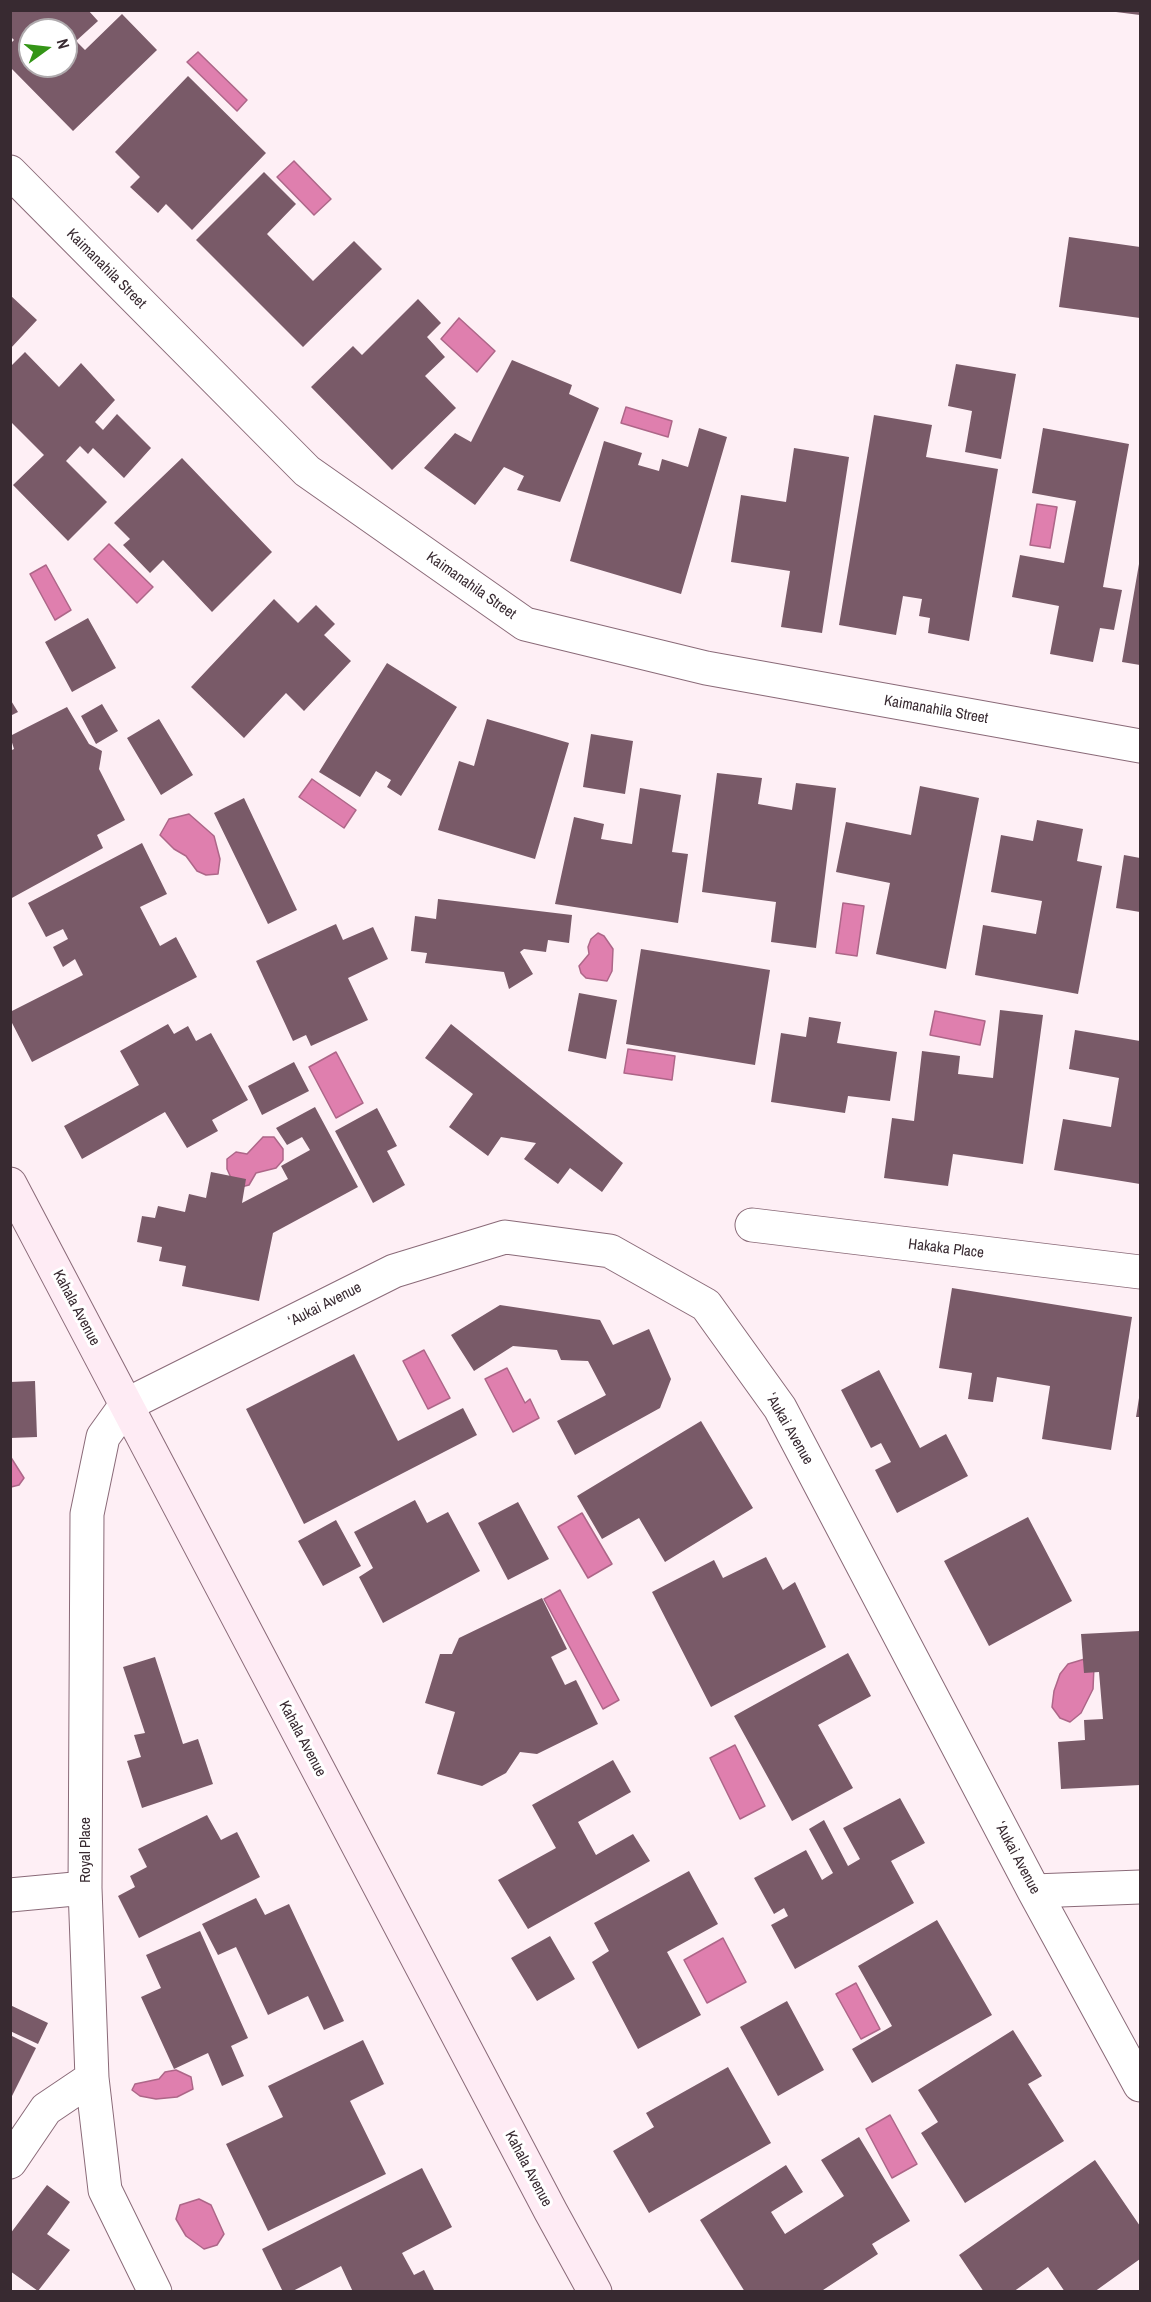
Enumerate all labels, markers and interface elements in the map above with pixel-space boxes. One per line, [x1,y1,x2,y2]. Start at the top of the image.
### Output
north arrow [18,18,78,78]
text: N [52,36,75,51]
street label: Kaimanahila Street [62,225,150,313]
street label: Kaimanahila Street [423,548,519,624]
street label: Kaimanahila Street [883,692,989,728]
street label: Hakaka Place [907,1235,985,1263]
street label: Kahala Avenue [49,1267,103,1349]
street label: ʻAukai Avenue [285,1279,365,1331]
street label: ʻAukai Avenue [761,1390,817,1468]
street label: Kahala Avenue [275,1698,329,1780]
street label: Royal Place [77,1817,95,1883]
street label: ʻAukai Avenue [990,1819,1044,1897]
street label: Kahala Avenue [501,2128,555,2210]

